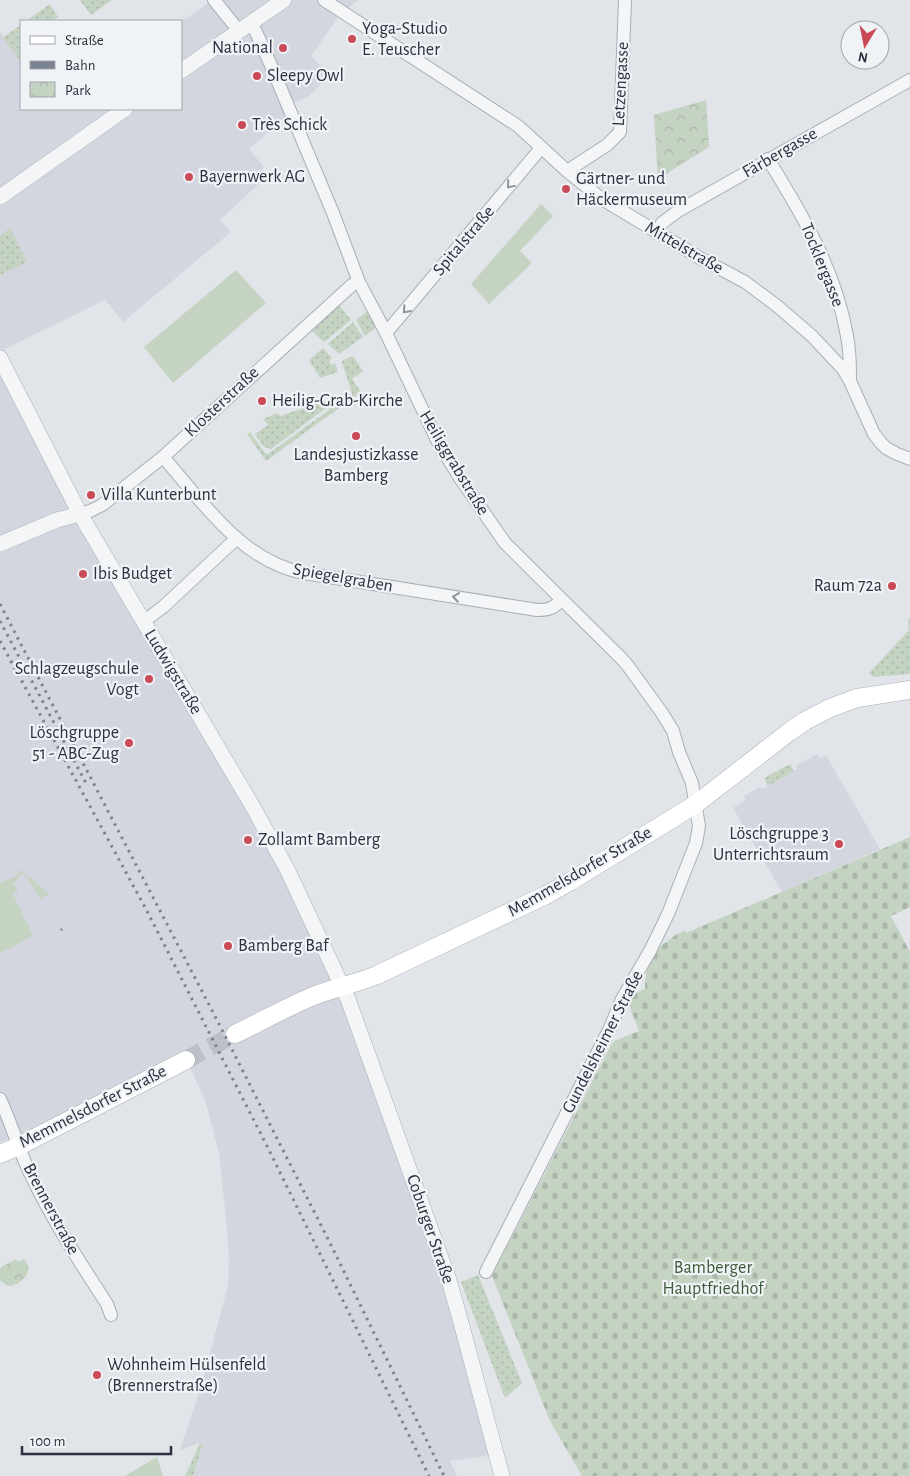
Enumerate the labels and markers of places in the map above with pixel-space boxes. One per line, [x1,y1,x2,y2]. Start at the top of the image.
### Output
place label: Yoga-Studio E. Teuscher [362,20,448,59]
marker: Yoga-Studio E. Teuscher [346,33,358,45]
place label: National [212,39,273,57]
marker: National [277,42,289,54]
place label: Sleepy Owl [267,67,344,85]
marker: Sleepy Owl [251,70,263,82]
place label: Très Schick [252,116,328,134]
marker: Très Schick [236,119,248,131]
place label: Bayernwerk AG [199,168,305,186]
place label: Gärtner- und Häckermuseum [576,170,687,209]
marker: Bayernwerk AG [183,171,195,183]
marker: Gärtner- und Häckermuseum [560,183,572,195]
place label: Heilig-Grab-Kirche [272,392,403,410]
marker: Heilig-Grab-Kirche [256,395,268,407]
marker: Landesjustizkasse Bamberg [350,430,362,442]
place label: Landesjustizkasse Bamberg [293,446,419,485]
place label: Villa Kunterbunt [101,486,217,504]
marker: Villa Kunterbunt [85,489,97,501]
place label: Ibis Budget [93,565,172,583]
marker: Ibis Budget [77,568,89,580]
place label: Raum 72a [814,577,882,595]
marker: Raum 72a [886,580,898,592]
place label: Schlagzeugschule Vogt [15,660,139,699]
marker: Schlagzeugschule Vogt [143,673,155,685]
place label: Löschgruppe 51 - ABC-Zug [30,724,119,763]
marker: Löschgruppe 51 - ABC-Zug [123,737,135,749]
place label: Löschgruppe 3 Unterrichtsraum [713,825,829,864]
place label: Zollamt Bamberg [258,831,381,849]
marker: Zollamt Bamberg [242,834,254,846]
marker: Löschgruppe 3 Unterrichtsraum [833,838,845,850]
place label: Bamberg Baf [238,937,330,955]
marker: Bamberg Baf [222,940,234,952]
place label: Wohnheim Hülsenfeld (Brennerstraße) [107,1356,266,1395]
marker: Wohnheim Hülsenfeld (Brennerstraße) [91,1369,103,1381]

